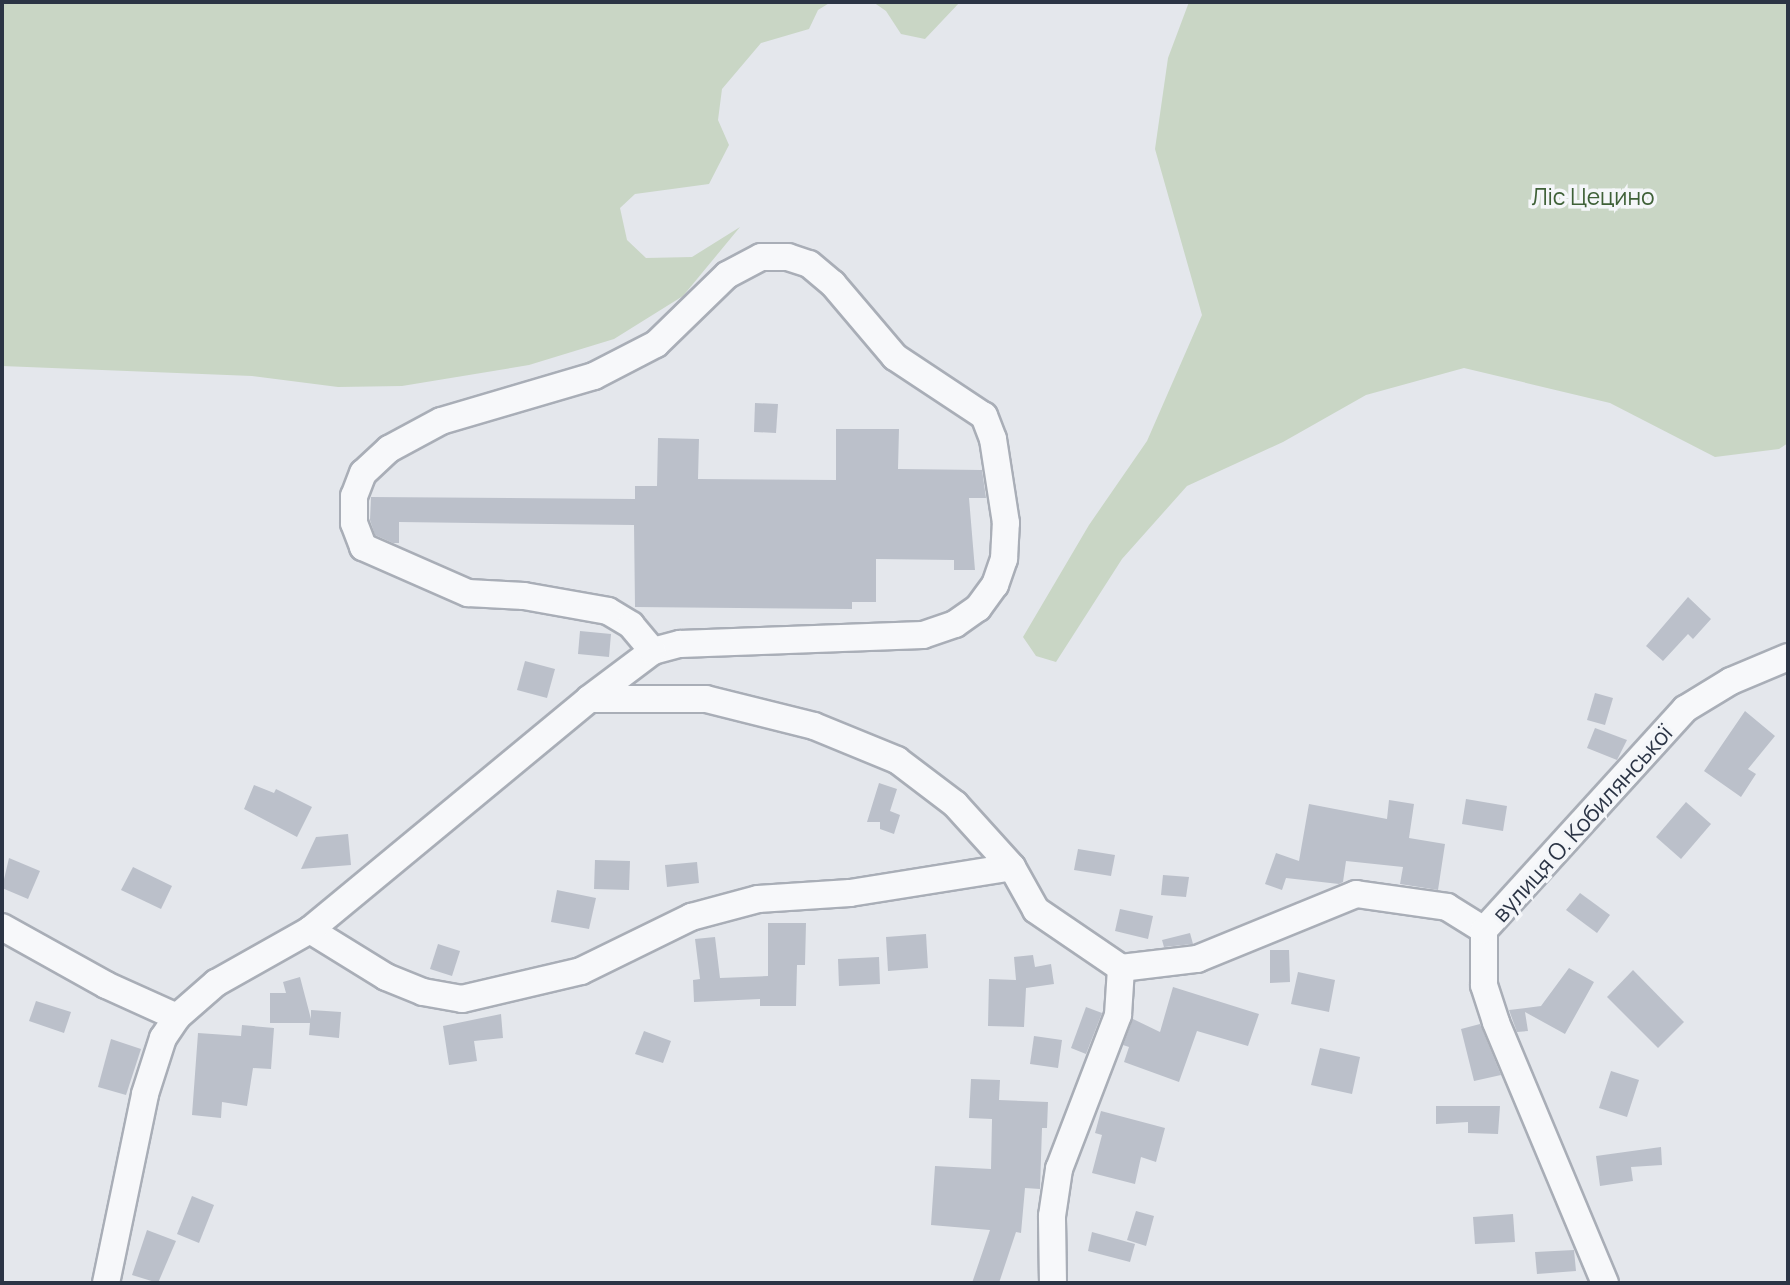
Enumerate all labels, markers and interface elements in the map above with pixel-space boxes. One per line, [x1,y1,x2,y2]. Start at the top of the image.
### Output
park label: Ліс Цецино [1531,182,1655,210]
street label: вулиця О. Кобилянської [1486,719,1678,927]

